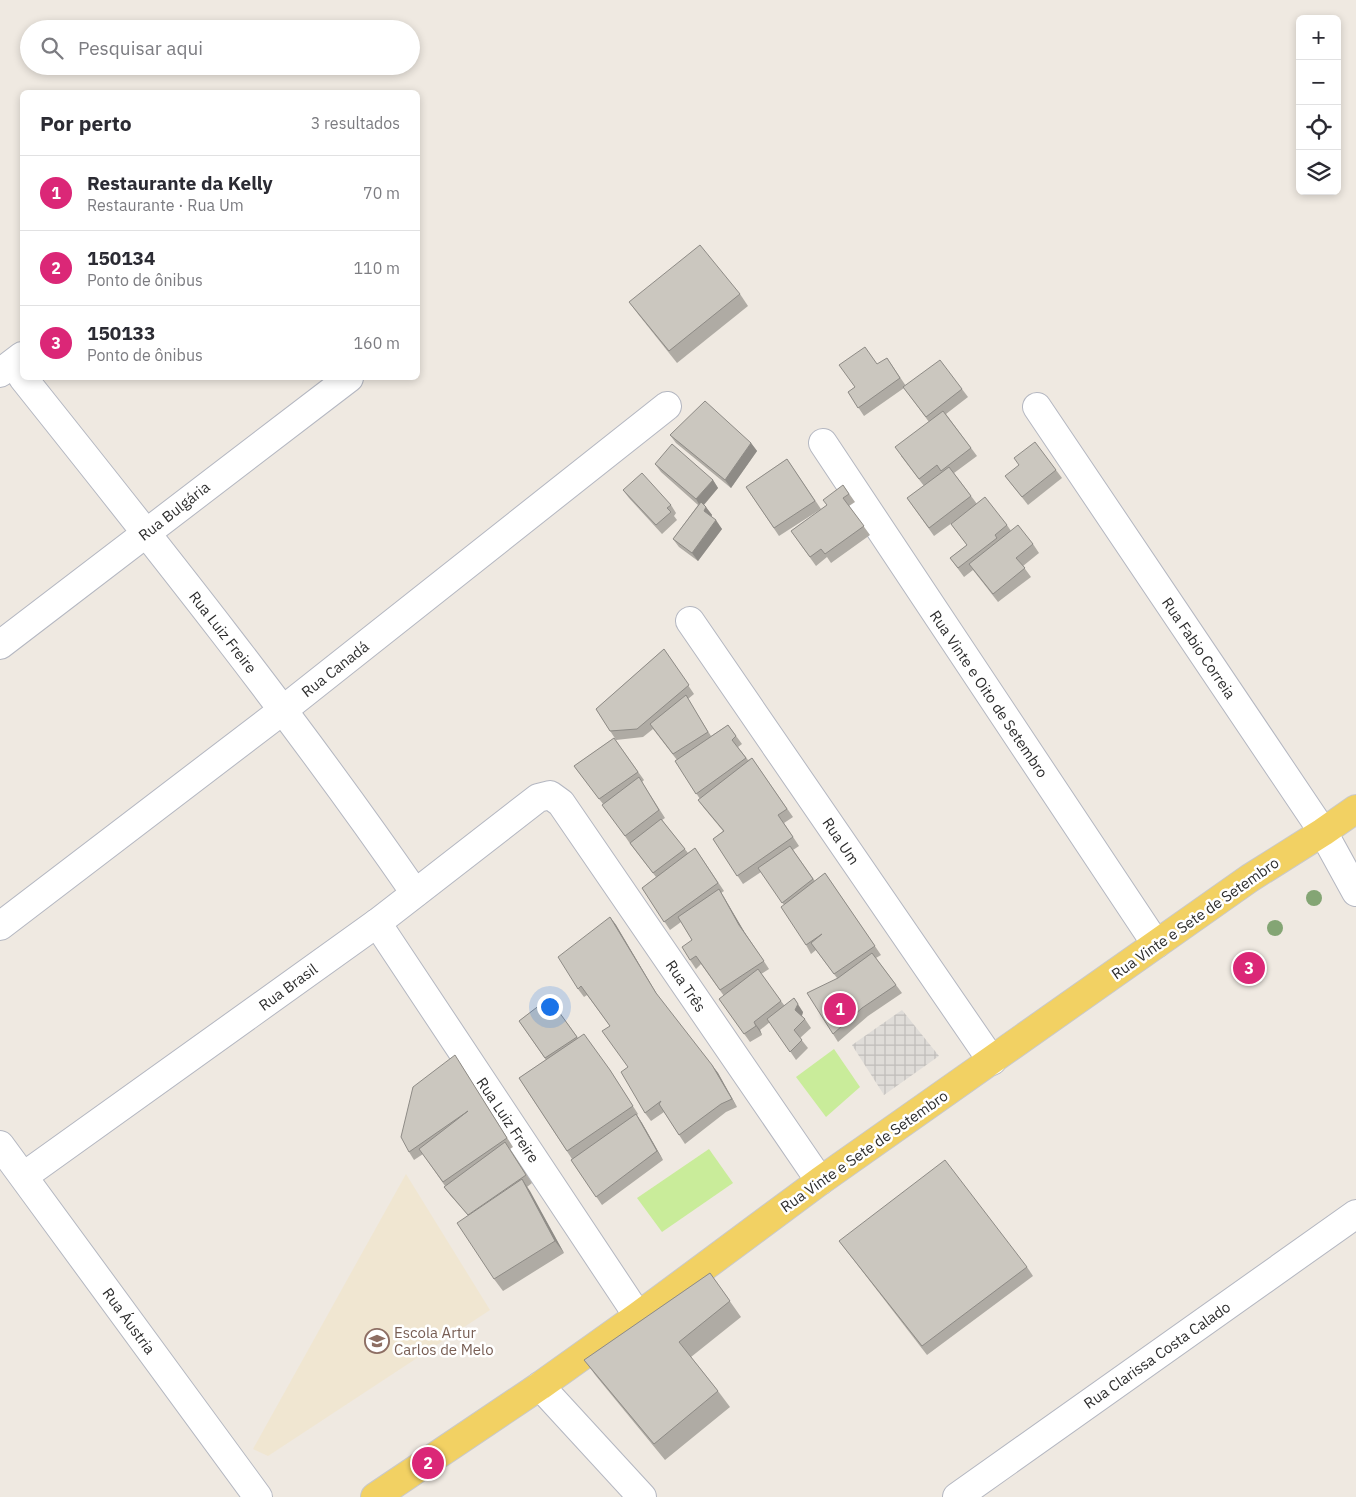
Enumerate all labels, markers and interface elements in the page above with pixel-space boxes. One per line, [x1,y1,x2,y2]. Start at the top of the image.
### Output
map controls [1296,15,1341,195]
button: + [1296,15,1341,60]
search box [20,20,420,75]
icon: search [38,34,66,62]
text: Pesquisar aqui [78,36,203,60]
button: − [1296,60,1341,105]
button: locate [1296,105,1341,150]
text: Por perto [40,109,132,137]
text: 3 resultados [311,113,400,133]
button: layers [1296,150,1341,195]
text: Restaurante da Kelly [87,171,273,195]
text: 1 [51,183,61,203]
text: 70 m [363,183,400,203]
text: Restaurante · Rua Um [87,195,244,215]
text: 150134 [87,246,155,270]
text: 2 [51,258,61,278]
text: 110 m [353,258,400,278]
text: Ponto de ônibus [87,270,203,290]
text: 150133 [87,321,155,345]
text: 3 [51,333,61,353]
text: 160 m [353,333,400,353]
text: Ponto de ônibus [87,345,203,365]
street label: Rua Bulgária [135,477,213,545]
street label: Rua Luiz Freire [185,587,261,677]
street label: Rua Fabio Correia [1158,594,1240,702]
street label: Rua Vinte e Oito de Setembro [926,607,1052,781]
street label: Rua Canadá [298,637,372,701]
street label: Rua Um [818,814,864,868]
street label: Rua Vinte e Sete de Setembro [1108,853,1282,983]
pin: 3 [1233,949,1265,987]
street label: Rua Três [662,956,710,1016]
street label: Rua Brasil [255,959,321,1015]
pin: 1 [824,990,856,1028]
your location [537,994,563,1020]
street label: Rua Luiz Freire [472,1074,544,1166]
street label: Rua Vinte e Sete de Setembro [777,1086,951,1216]
street label: Rua Áustria [99,1284,159,1358]
street label: Rua Clarissa Costa Calado [1080,1297,1234,1413]
place label: Escola Artur Carlos de Melo [394,1323,494,1359]
school or university icon: Escola Artur Carlos de Melo [364,1328,390,1354]
pin: 2 [412,1444,444,1482]

